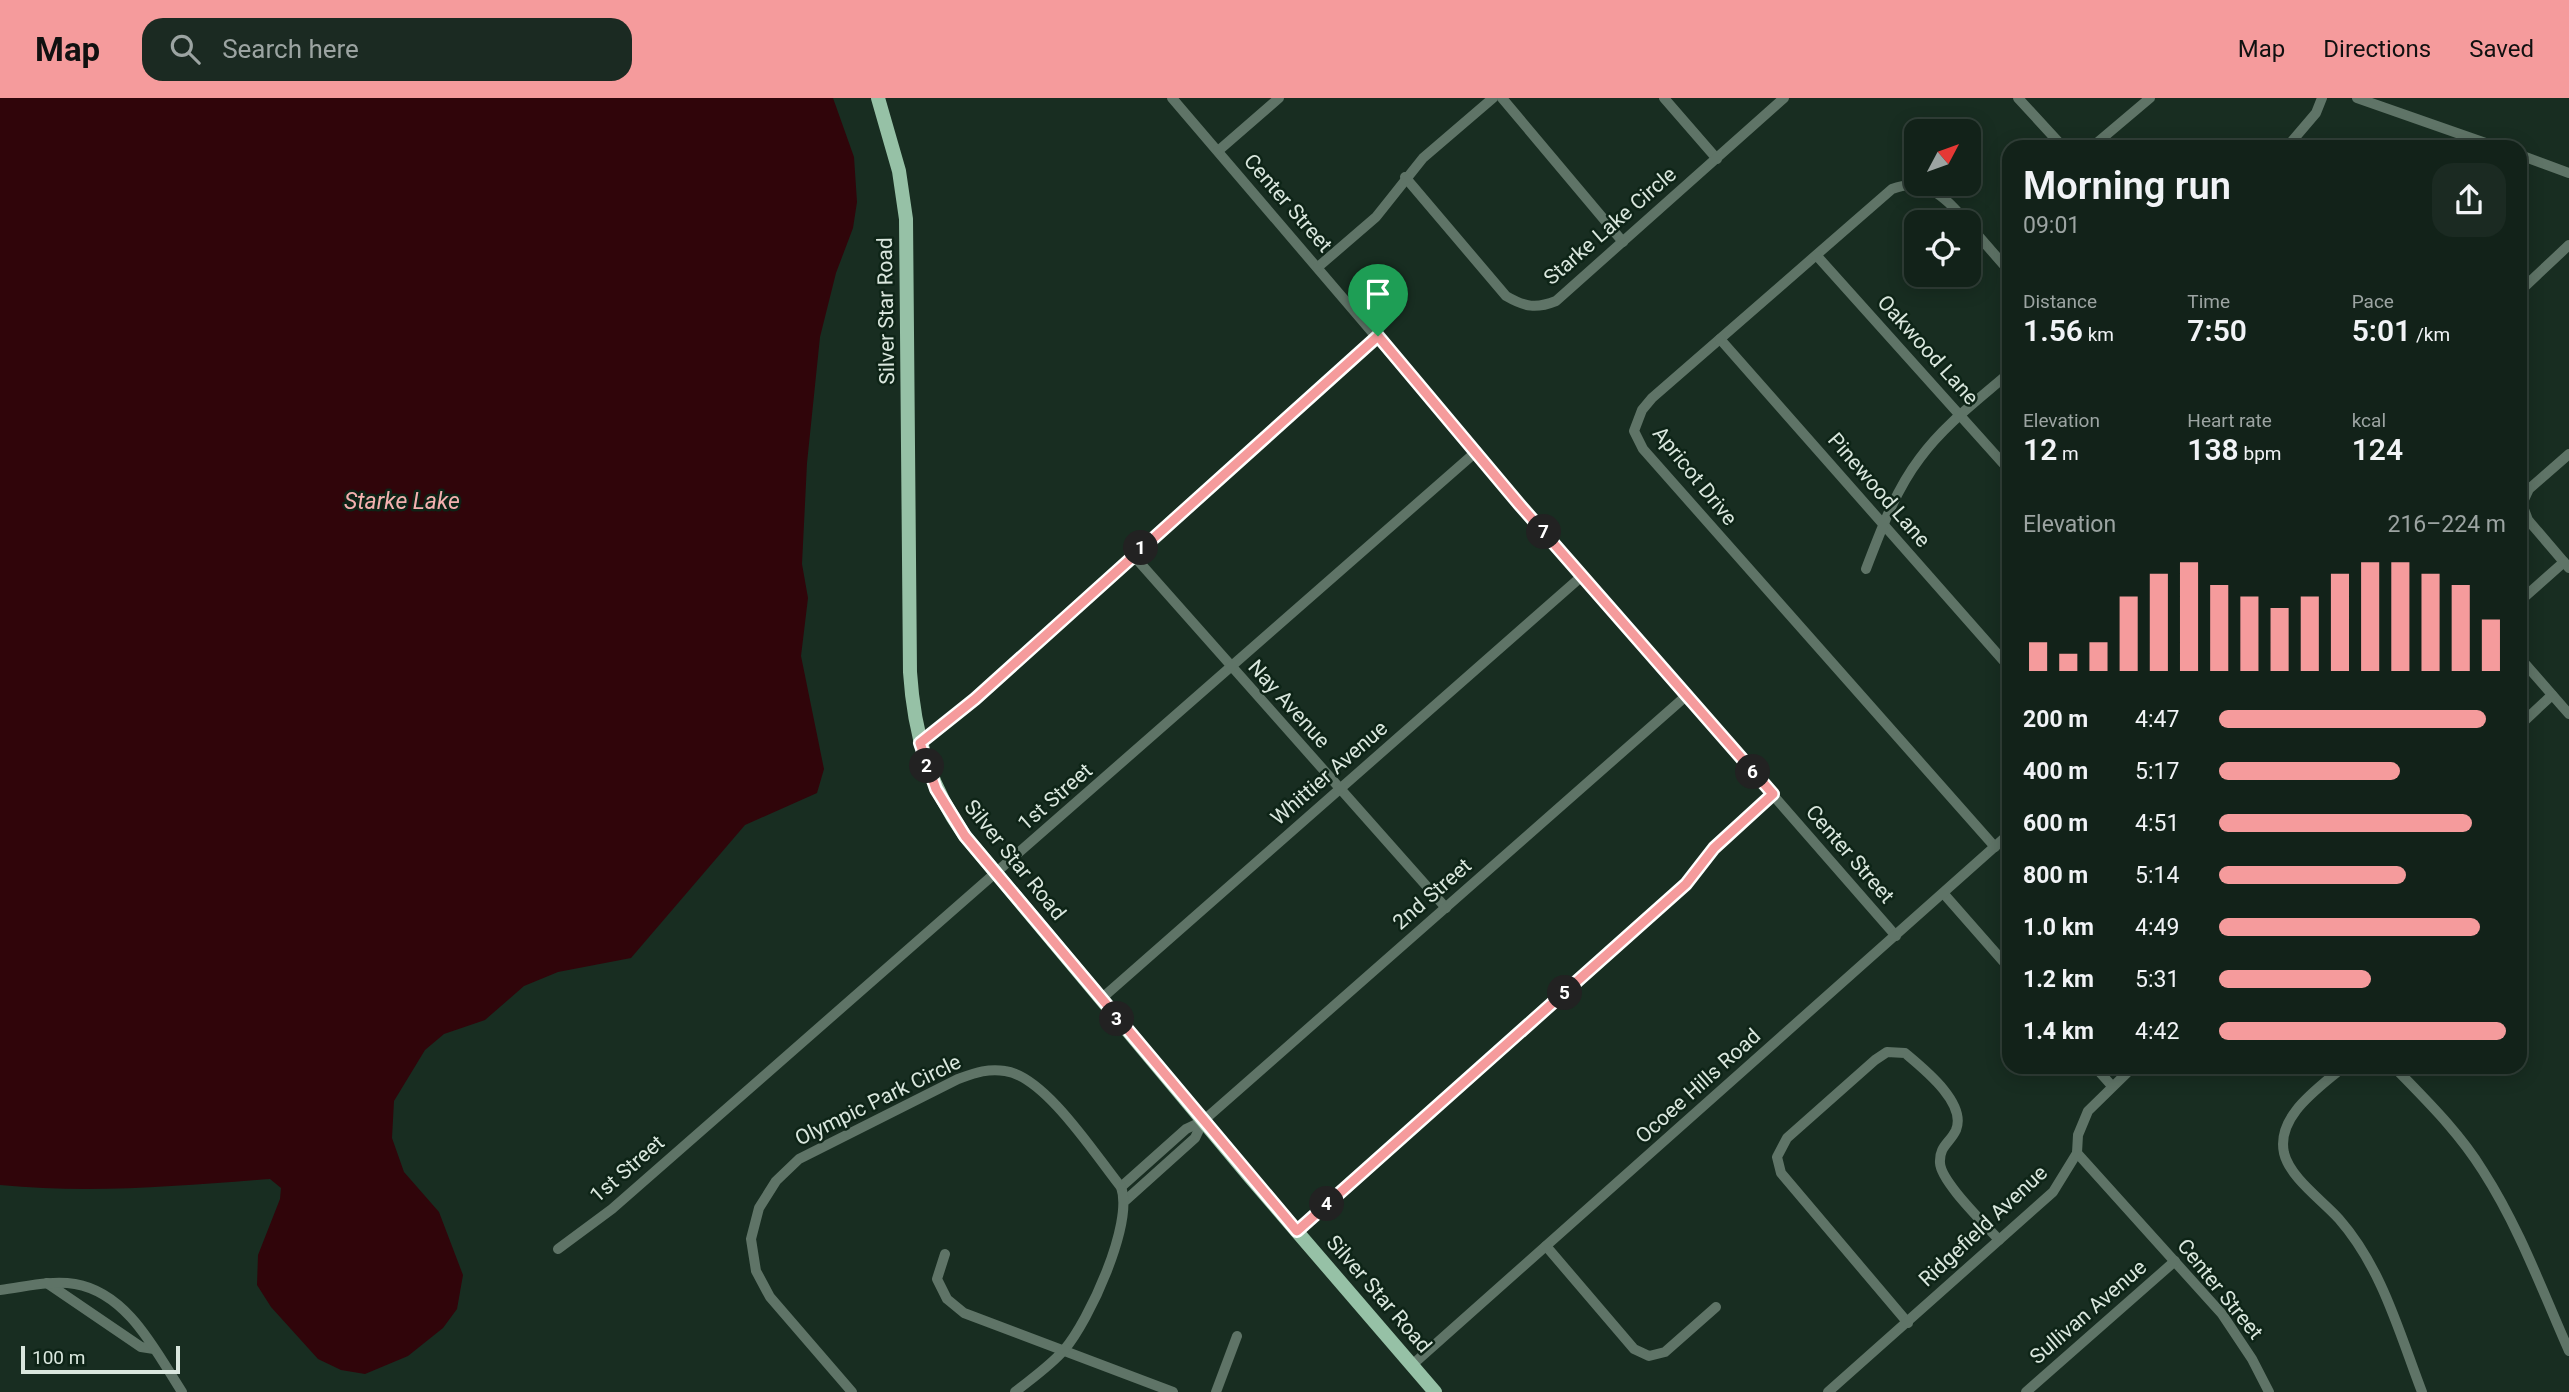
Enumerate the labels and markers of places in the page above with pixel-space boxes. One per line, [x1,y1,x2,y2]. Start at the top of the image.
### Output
pin [1348,264,1408,336]
pin: 7 [1526,514,1562,550]
pin: 1 [1124,531,1158,566]
pin: 2 [909,748,944,784]
pin: 6 [1736,754,1770,790]
pin: 5 [1548,976,1582,1010]
pin: 3 [1100,1002,1134,1037]
pin: 4 [1310,1186,1344,1222]

